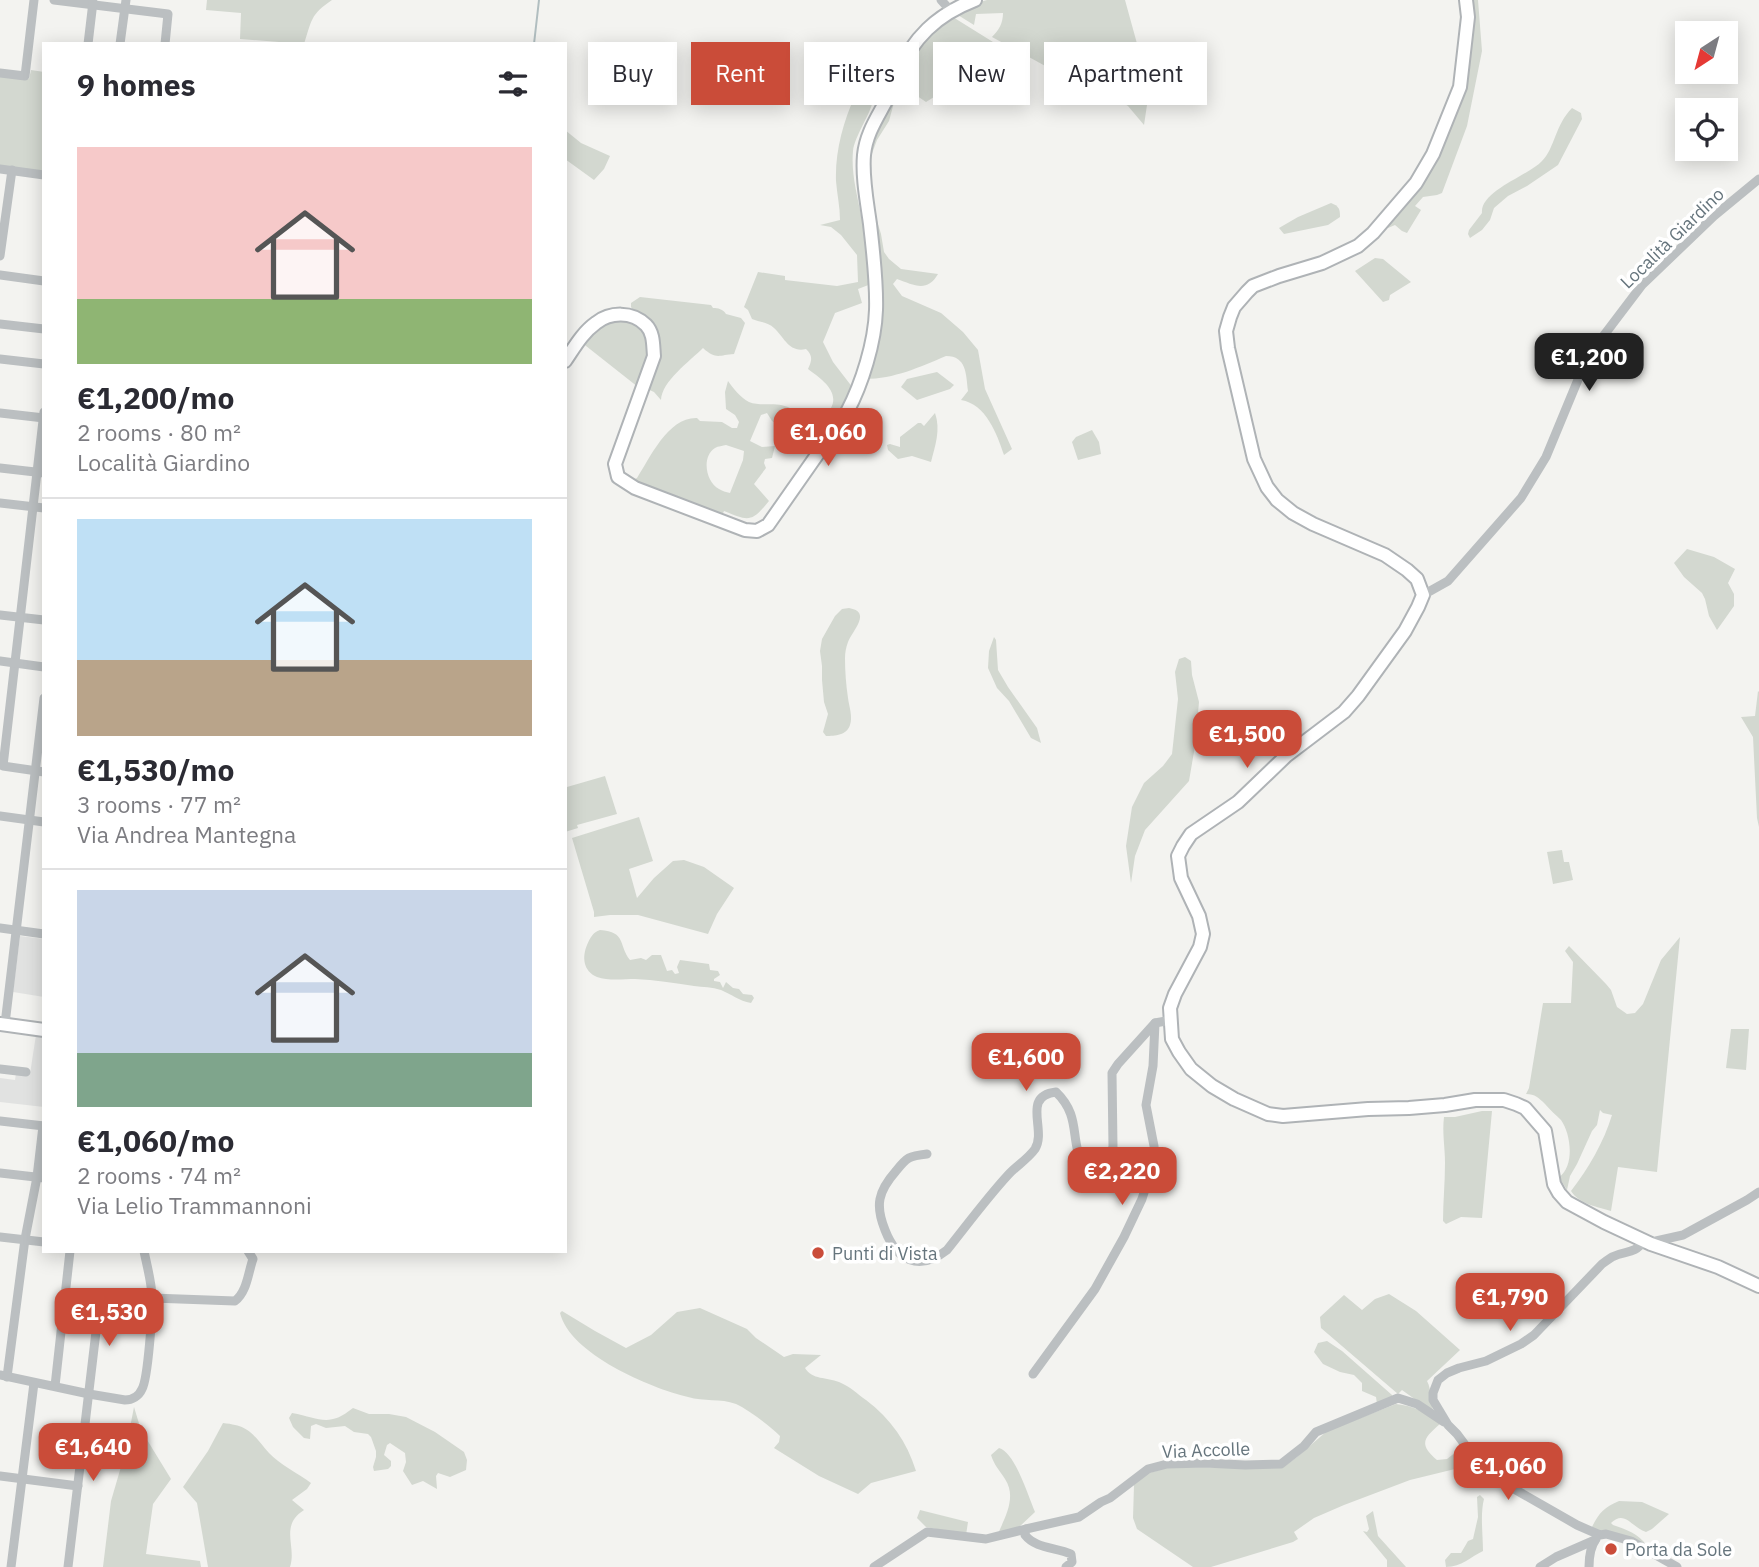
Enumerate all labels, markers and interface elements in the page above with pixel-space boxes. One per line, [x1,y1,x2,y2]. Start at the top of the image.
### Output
north arrow [1675,21,1738,84]
map controls [1675,21,1738,161]
chip: Buy [588,42,677,105]
chip: Rent [691,42,790,105]
chip: Filters [804,42,919,105]
chip: New [933,42,1030,105]
chip: Apartment [1044,42,1207,105]
text: 9 homes [77,65,196,104]
icon: filters [494,65,532,103]
button: locate [1675,98,1738,161]
street label: Località Giardino [1615,183,1729,293]
icon: home [242,192,368,318]
pin: €1,200 [1532,334,1646,393]
text: €1,200 [1551,341,1627,371]
text: €1,200/mo [77,378,234,417]
pin: €1,060 [771,408,885,468]
text: €1,060 [790,416,866,446]
text: 2 rooms · 80 m² [77,417,241,447]
text: Località Giardino [77,447,250,477]
icon: home [242,564,368,690]
pin: €1,500 [1190,710,1304,770]
text: €1,500 [1209,718,1285,748]
text: €1,530/mo [77,750,234,789]
text: 3 rooms · 77 m² [77,789,241,819]
text: Via Andrea Mantegna [77,819,296,849]
icon: home [242,935,368,1061]
pin: €1,600 [969,1034,1083,1093]
text: €1,600 [988,1041,1064,1071]
text: €1,060/mo [77,1121,234,1160]
pin: €2,220 [1065,1148,1179,1207]
text: €2,220 [1084,1155,1160,1185]
text: 2 rooms · 74 m² [77,1160,241,1190]
text: Via Lelio Trammannoni [77,1190,312,1220]
place label: Punti di Vista [832,1242,938,1265]
marker: Punti di Vista [810,1245,826,1261]
pin: €1,790 [1453,1274,1567,1333]
text: €1,790 [1472,1281,1548,1311]
pin: €1,530 [52,1288,166,1348]
text: €1,530 [71,1296,147,1326]
pin: €1,640 [36,1424,150,1483]
text: €1,640 [55,1431,131,1461]
street label: Via Accolle [1161,1437,1251,1463]
pin: €1,060 [1451,1442,1565,1502]
text: €1,060 [1470,1450,1546,1480]
place label: Porta da Sole [1625,1538,1732,1561]
marker: Porta da Sole [1603,1541,1619,1557]

